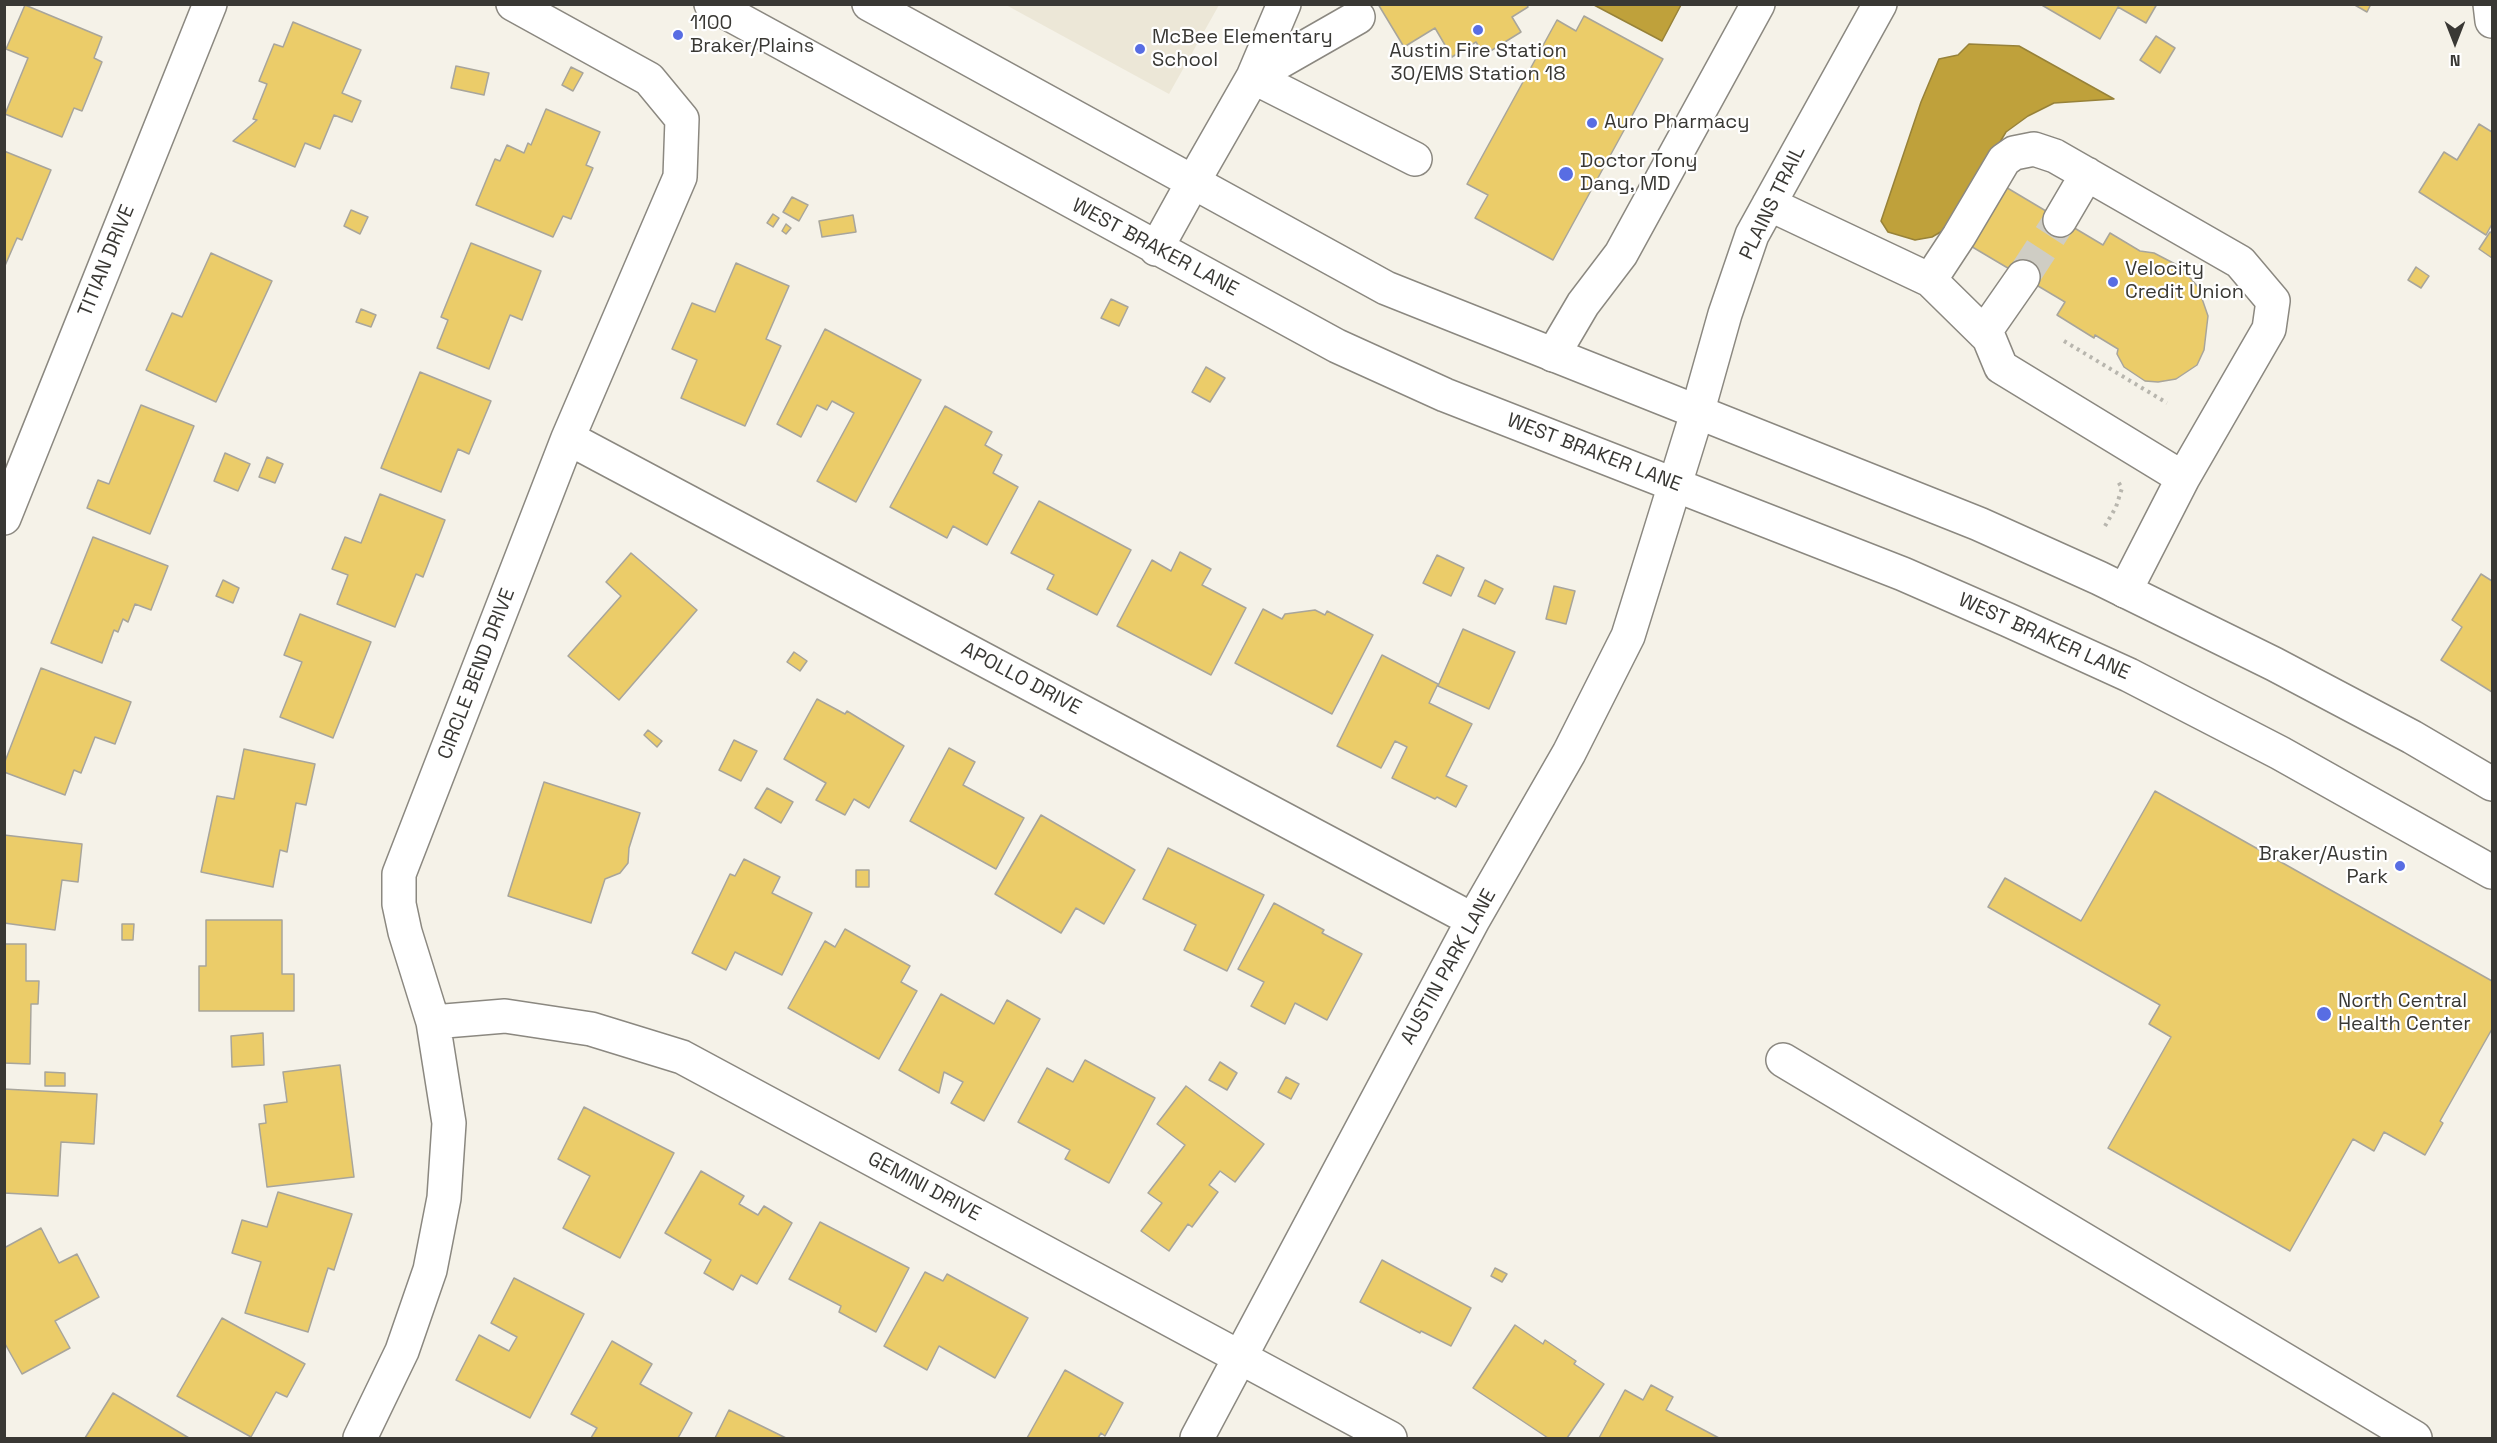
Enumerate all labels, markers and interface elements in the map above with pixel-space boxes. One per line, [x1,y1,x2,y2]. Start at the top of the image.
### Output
place label: 1100 Braker/Plains [690,12,814,59]
north arrow [2425,12,2485,72]
marker: Austin Fire Station 30/EMS Station 18 [1471,23,1485,37]
place label: McBee Elementary School [1152,26,1333,73]
marker: 1100 Braker/Plains [671,28,685,42]
place label: Austin Fire Station 30/EMS Station 18 [1389,40,1567,87]
marker: McBee Elementary School [1133,42,1147,56]
text: N [2450,50,2460,71]
place label: Auro Pharmacy [1604,111,1749,135]
marker: Auro Pharmacy [1585,116,1599,130]
street label: PLAINS TRAIL [1735,142,1811,264]
place label: Doctor Tony Dang, MD [1580,150,1698,197]
marker: Doctor Tony Dang, MD [1557,165,1575,183]
street label: WEST BRAKER LANE [1068,194,1242,302]
street label: TITIAN DRIVE [74,201,140,321]
place label: Velocity Credit Union [2125,258,2244,305]
marker: Velocity Credit Union [2106,275,2120,289]
street label: WEST BRAKER LANE [1503,409,1685,497]
street label: CIRCLE BEND DRIVE [433,585,521,763]
street label: WEST BRAKER LANE [1955,588,2133,686]
street label: APOLLO DRIVE [957,637,1085,721]
place label: Braker/Austin Park [2258,843,2388,890]
marker: Braker/Austin Park [2393,859,2407,873]
street label: AUSTIN PARK LANE [1396,885,1502,1049]
place label: North Central Health Center [2338,990,2471,1037]
marker: North Central Health Center [2315,1005,2333,1023]
street label: GEMINI DRIVE [863,1147,985,1227]

